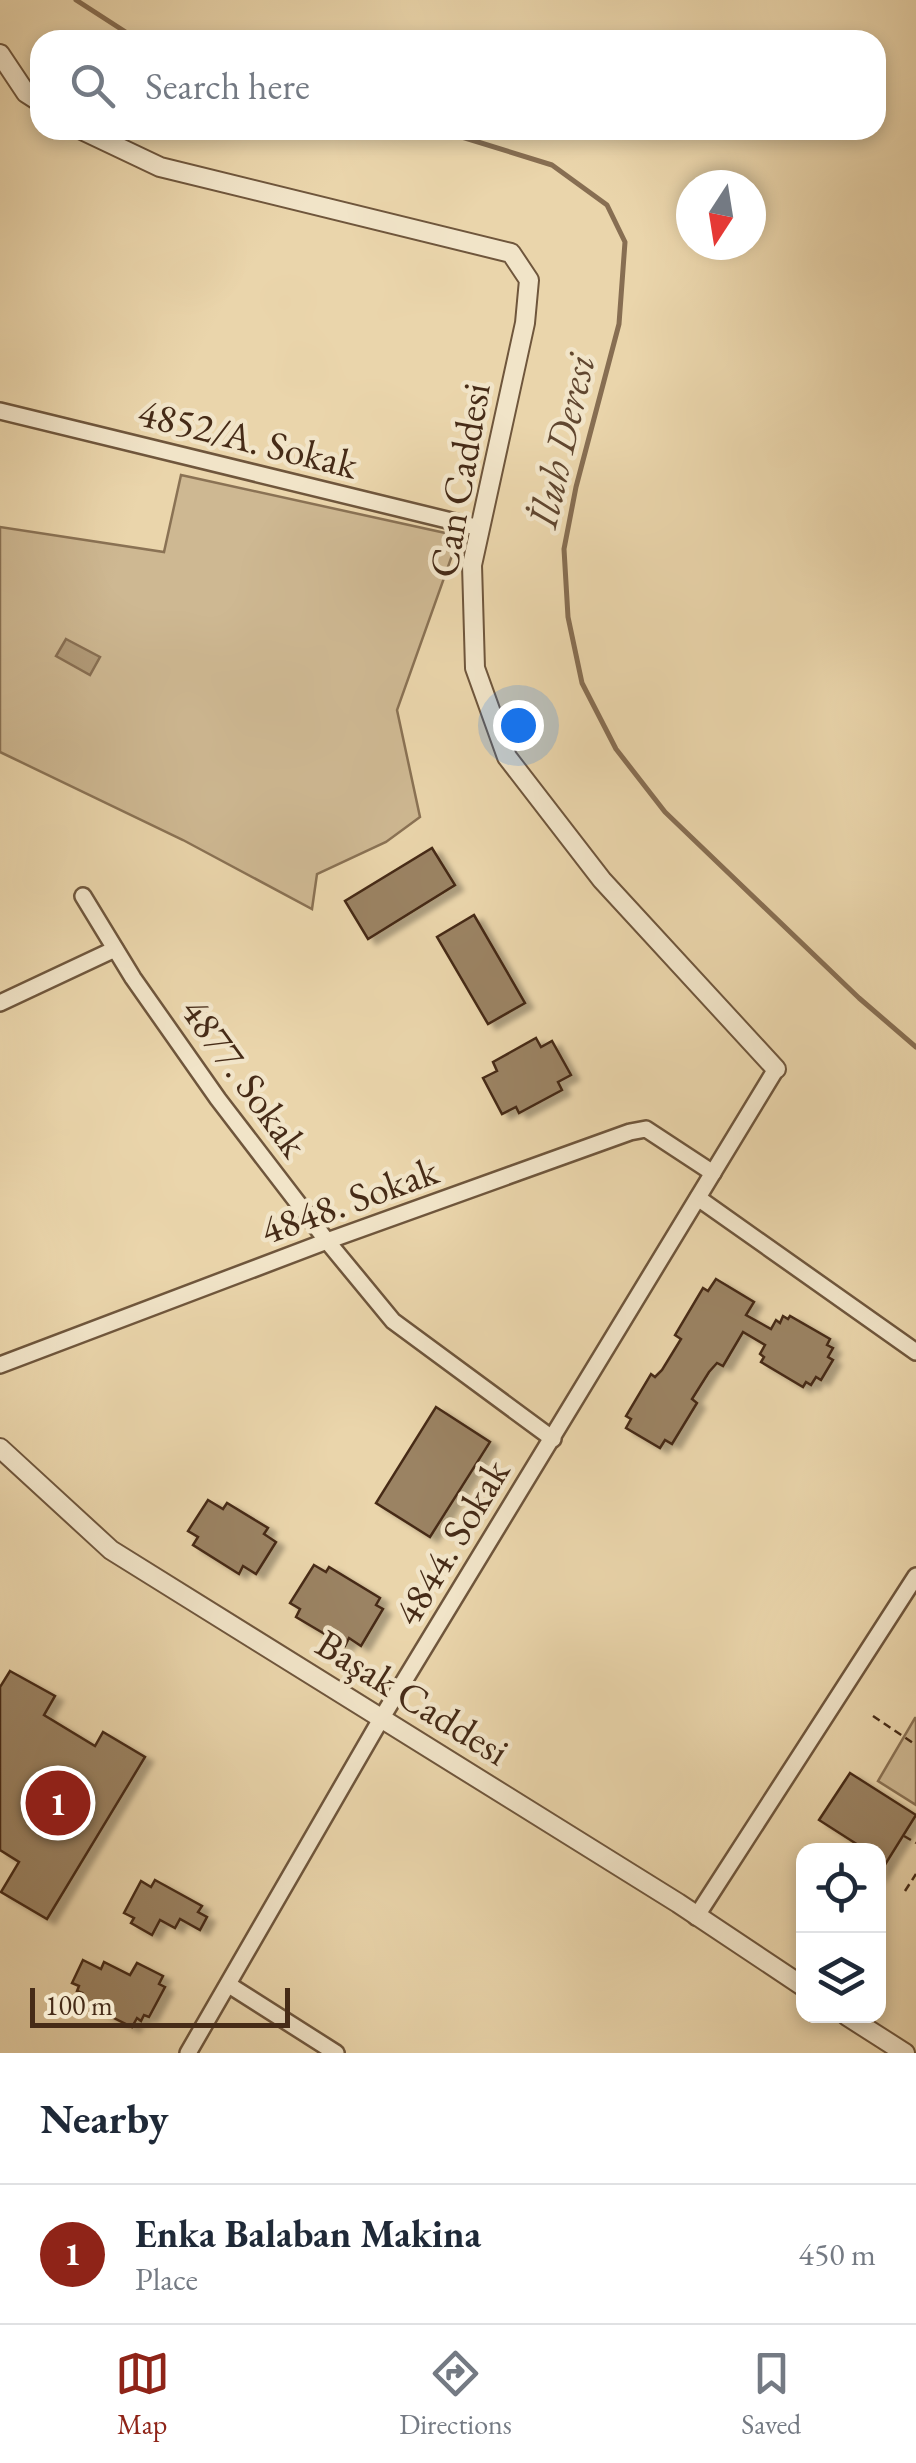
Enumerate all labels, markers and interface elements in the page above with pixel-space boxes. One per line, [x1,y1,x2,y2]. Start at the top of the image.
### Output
search box [30,30,886,140]
icon: search [65,58,120,113]
text: Search here [145,61,310,110]
north arrow [676,170,766,260]
water label: İluh Deresi [514,347,608,534]
street label: Can Caddesi [416,378,502,581]
street label: 4852/A. Sokak [133,386,364,491]
your location [493,700,544,751]
street label: 4877. Sokak [170,987,321,1168]
street label: 4848. Sokak [253,1143,446,1256]
street label: 4844. Sokak [381,1448,522,1635]
street label: Başak Caddesi [307,1617,519,1777]
pin: 1 [26,1766,90,1840]
map controls [796,1843,886,2023]
button: locate [796,1843,886,1933]
button: layers [796,1933,886,2023]
scale bar [30,1983,290,2028]
text: 100 m [45,1987,113,2023]
text: Nearby [40,2091,169,2146]
text: Enka Balaban Makina [135,2209,481,2258]
text: 1 [64,2233,81,2275]
text: 450 m [799,2233,876,2275]
text: Place [135,2258,198,2300]
tab: Map [115,2346,170,2442]
tab: Directions [399,2346,512,2442]
tab: Saved [741,2346,801,2442]

